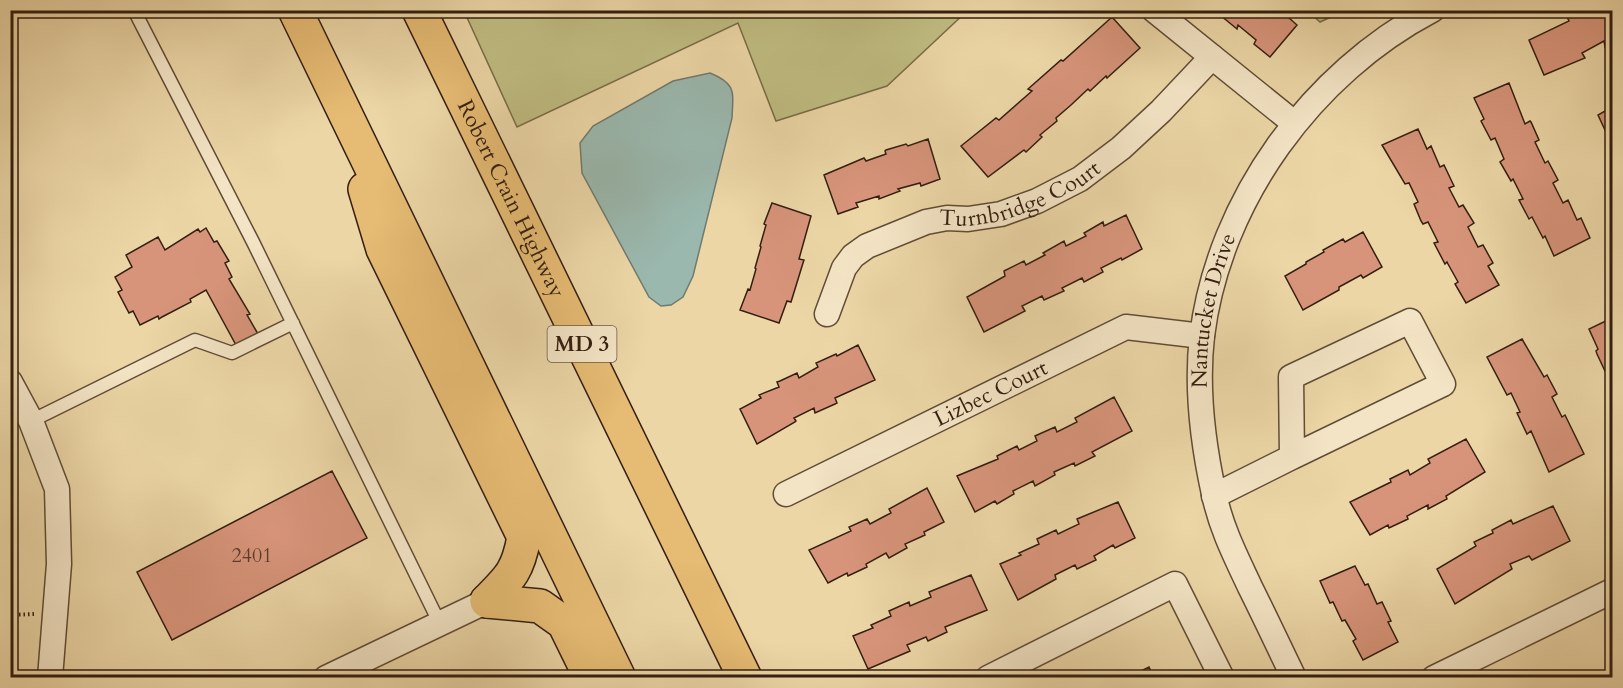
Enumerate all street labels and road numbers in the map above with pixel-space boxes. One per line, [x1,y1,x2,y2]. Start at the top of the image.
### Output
street label: Robert Crain Highway [450,95,572,303]
street label: Turnbridge Court [939,154,1107,234]
street label: Nantucket Drive [1185,229,1243,388]
road number: MD 3 [548,326,616,362]
street label: Lizbec Court [929,353,1052,434]

